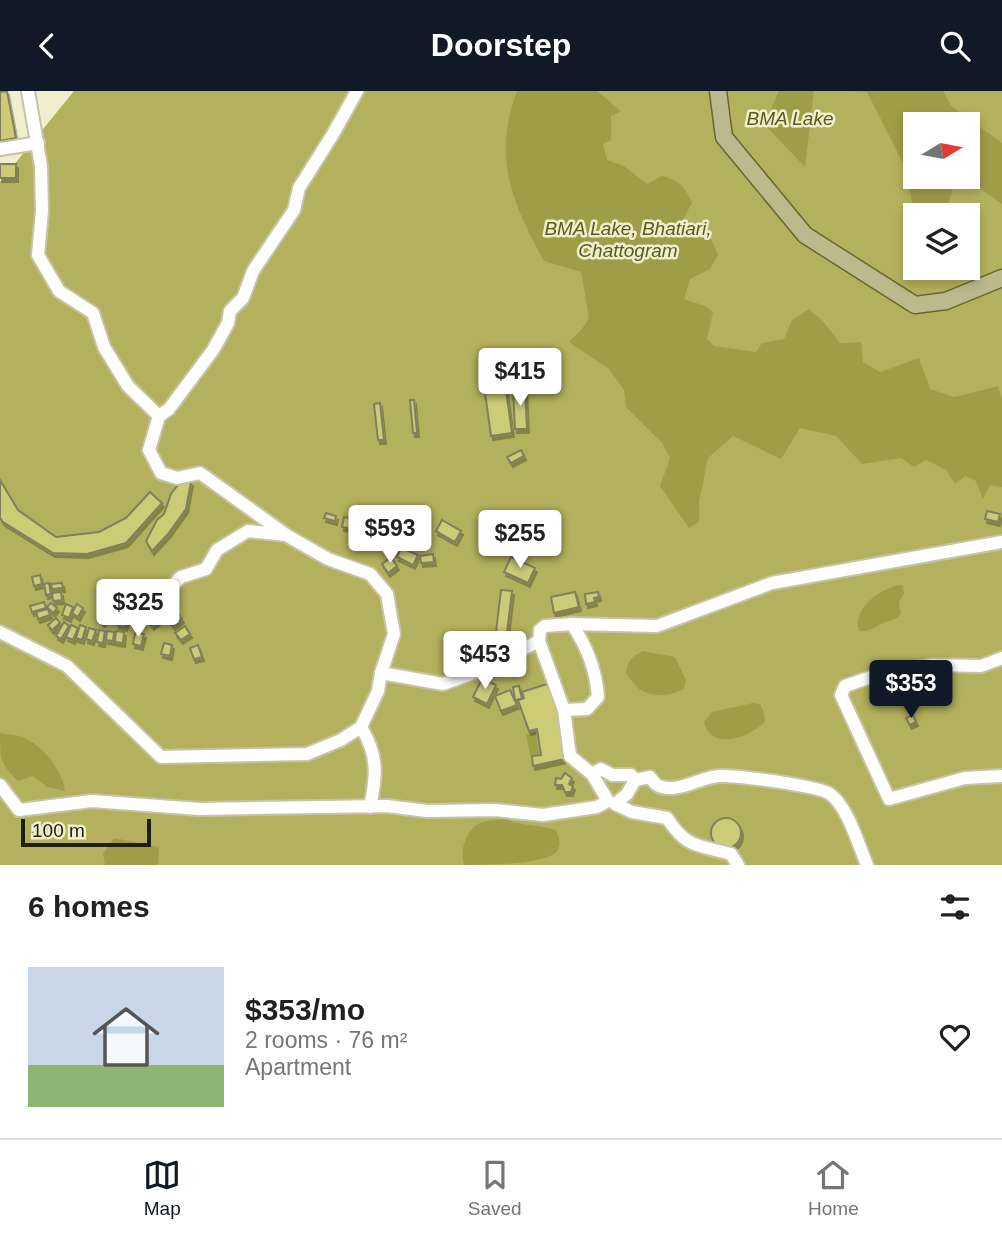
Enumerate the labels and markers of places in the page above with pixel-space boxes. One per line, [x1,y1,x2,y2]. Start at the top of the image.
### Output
pin: $415 [479,349,561,408]
pin: $593 [349,505,431,565]
pin: $255 [479,511,561,570]
pin: $325 [97,580,179,639]
pin: $453 [444,631,526,691]
pin: $353 [870,661,952,720]

